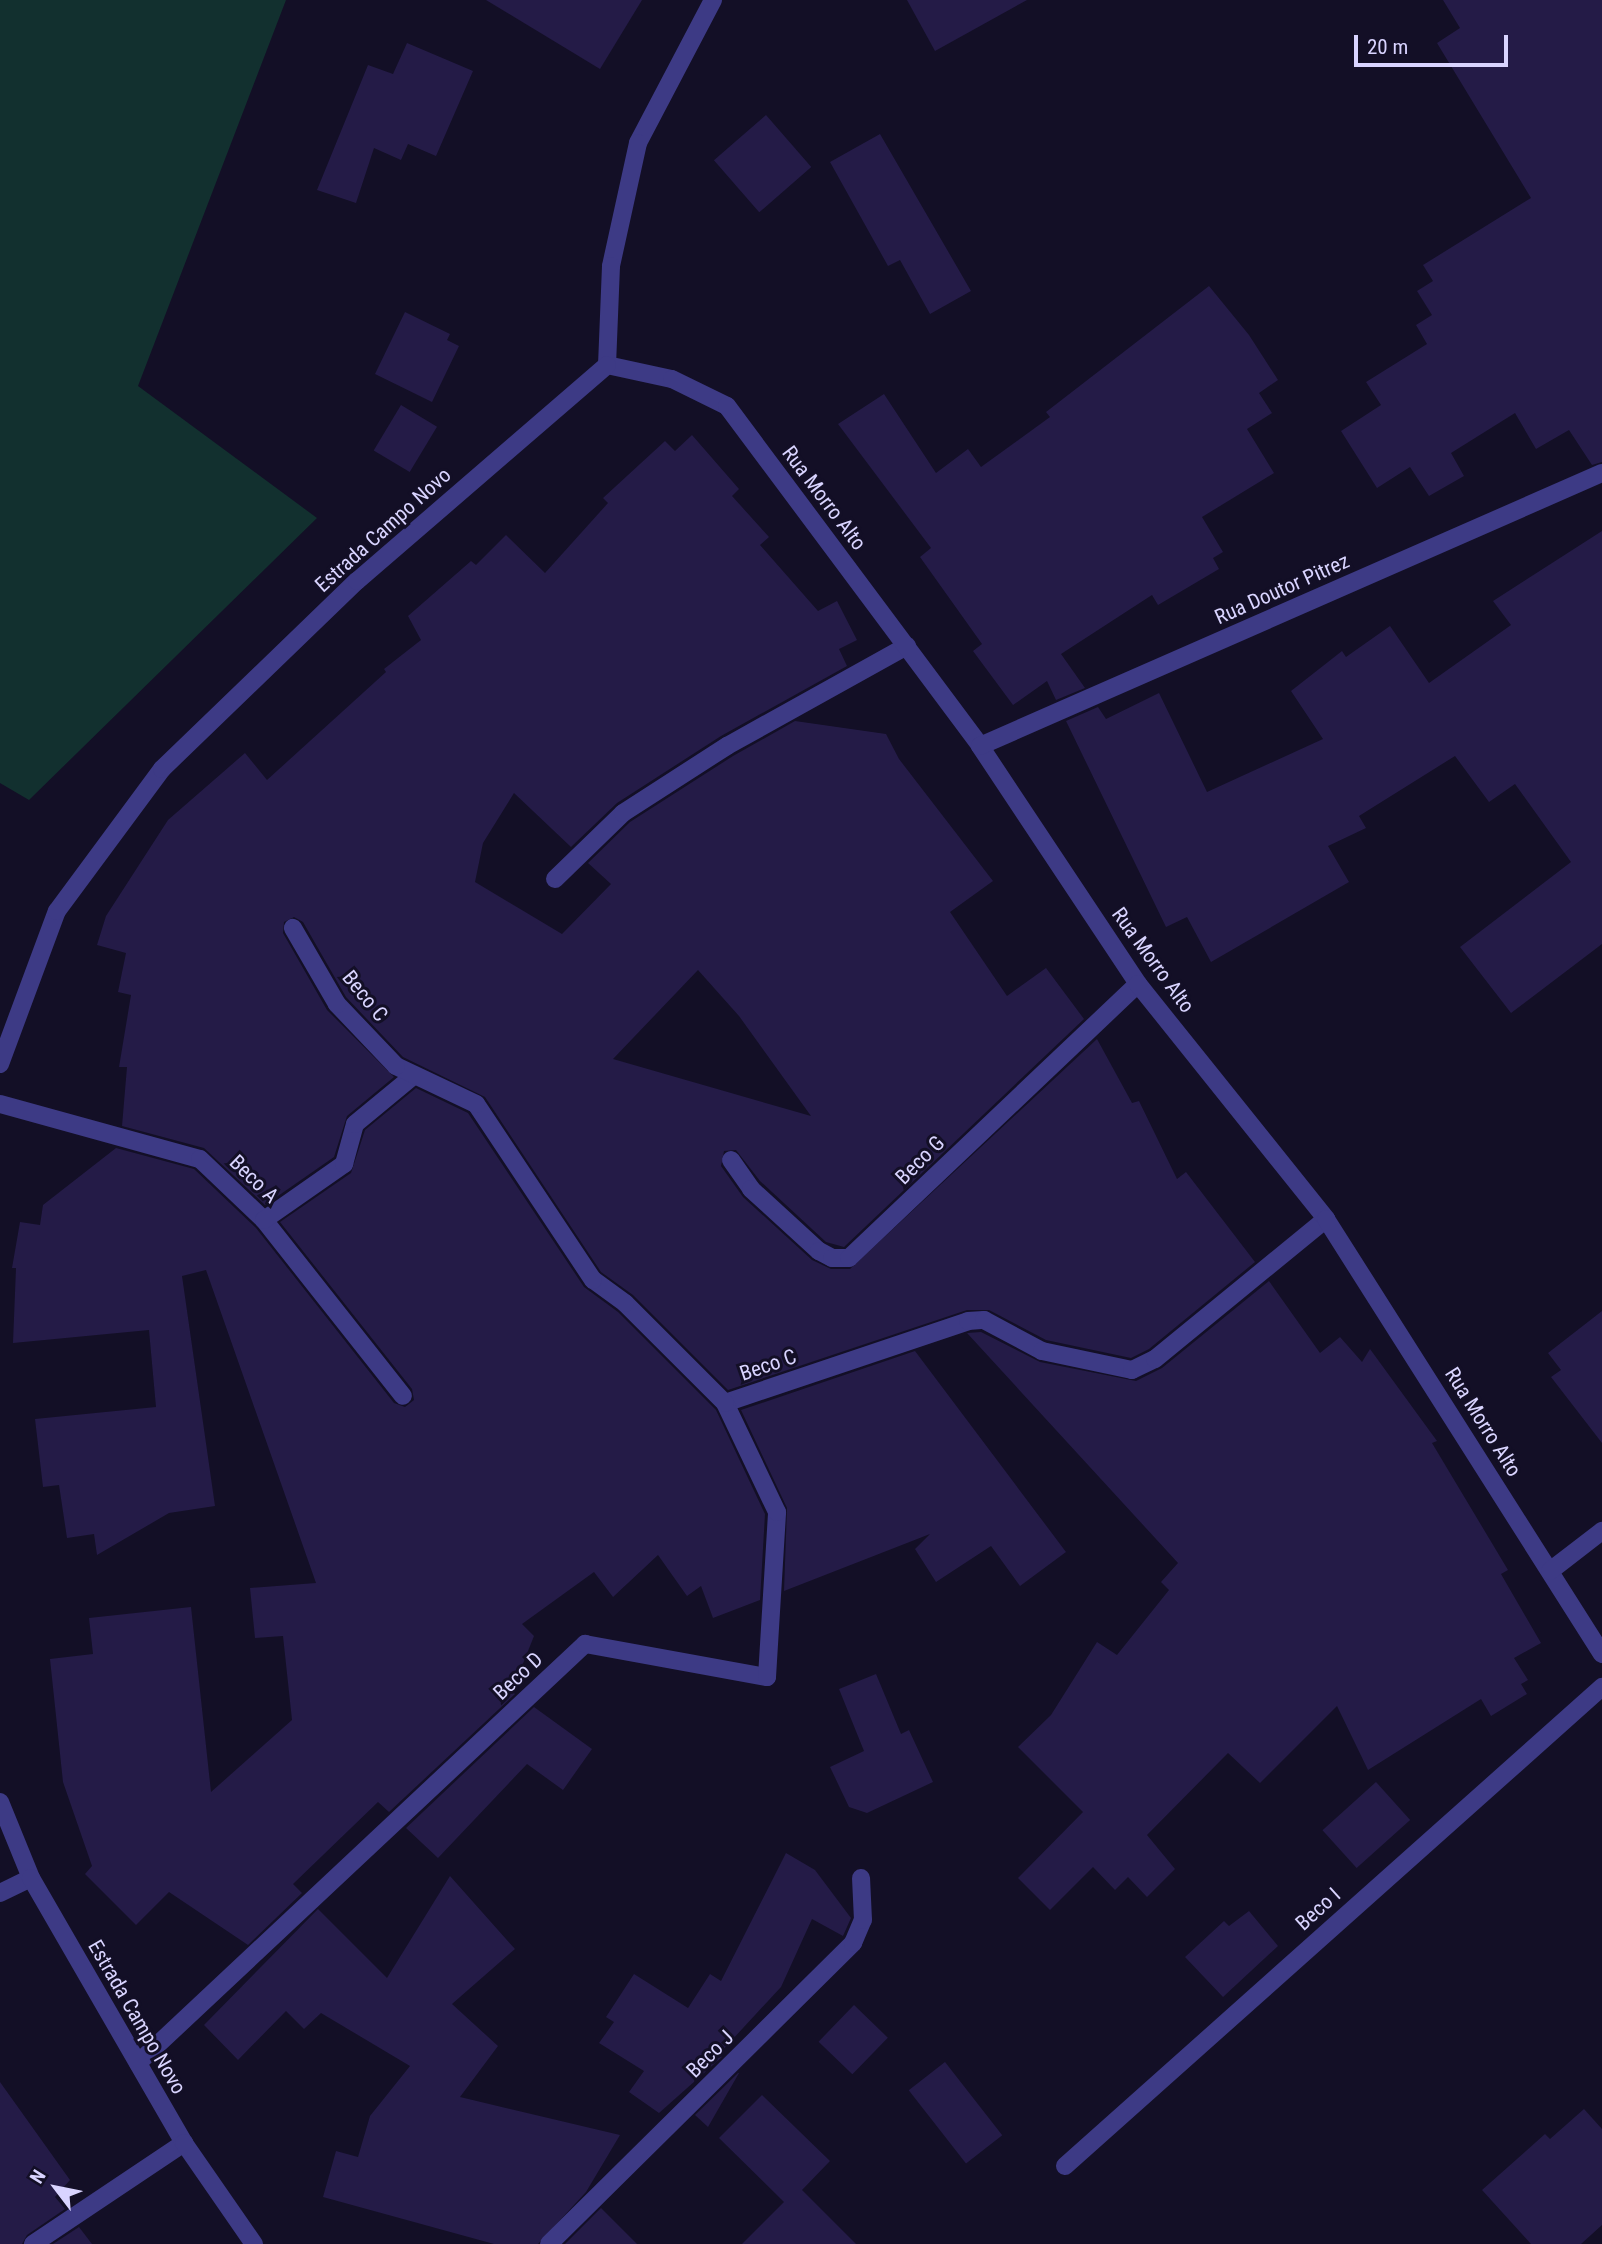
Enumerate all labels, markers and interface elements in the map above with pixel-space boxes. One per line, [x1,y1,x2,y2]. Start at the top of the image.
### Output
scale bar [1357,21,1511,65]
text: 20 m [1367,35,1408,59]
street label: Rua Morro Alto [777,441,871,555]
street label: Estrada Campo Novo [310,462,456,598]
street label: Rua Doutor Pitrez [1211,548,1353,630]
street label: Rua Morro Alto [1106,902,1200,1018]
street label: Beco C [337,965,393,1027]
street label: Beco G [890,1130,950,1190]
street label: Beco A [224,1150,284,1208]
street label: Beco C [736,1344,800,1386]
street label: Rua Morro Alto [1439,1363,1527,1481]
street label: Beco D [488,1647,548,1705]
street label: Beco I [1290,1882,1346,1936]
street label: Estrada Campo Novo [83,1935,191,2099]
street label: Beco J [681,2025,739,2083]
north arrow [21,2153,91,2223]
text: N [25,2166,51,2188]

